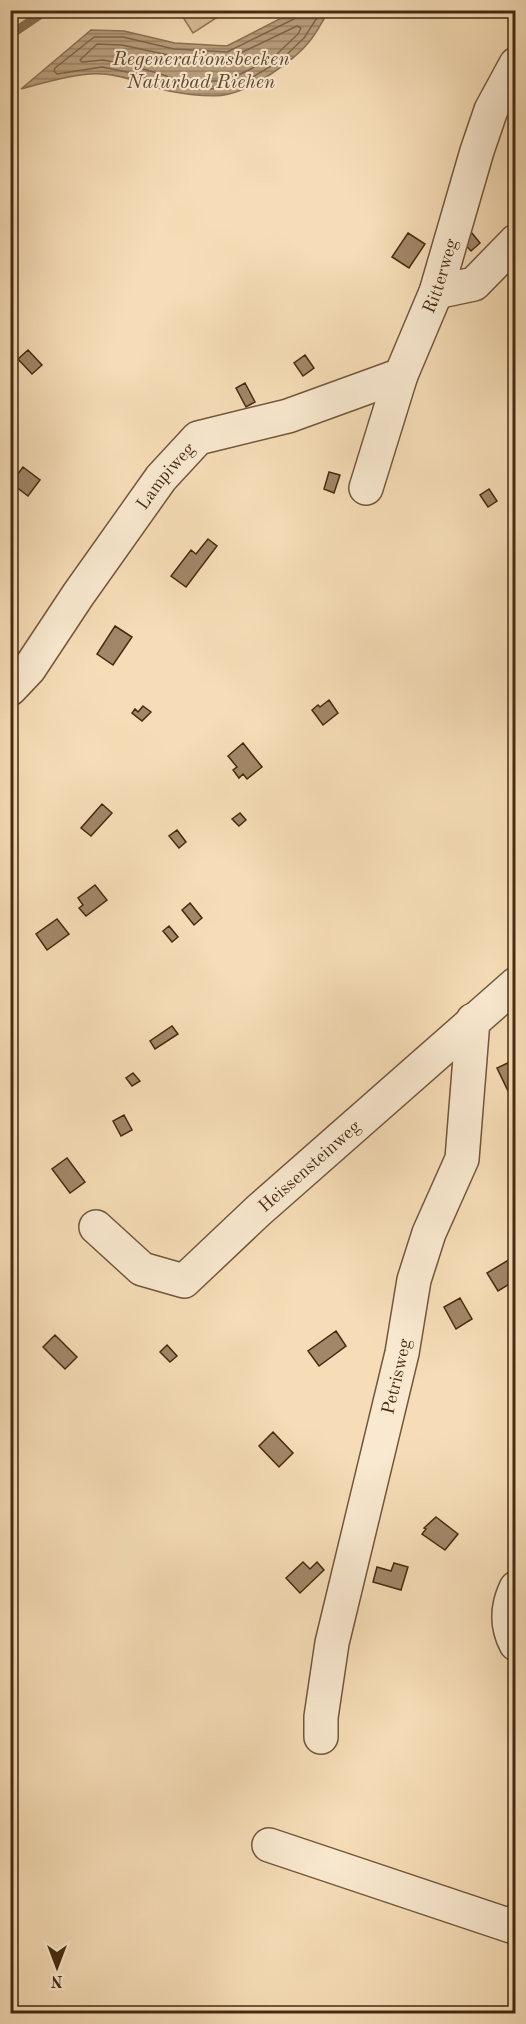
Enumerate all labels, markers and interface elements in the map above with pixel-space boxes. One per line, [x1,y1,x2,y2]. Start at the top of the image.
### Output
water label: Regenerationsbecken Naturbad Riehen [111,50,290,93]
street label: Ritterweg [420,236,461,316]
street label: Lampiweg [134,440,199,513]
street label: Heissensteinweg [255,1117,364,1216]
street label: Petrisweg [380,1337,414,1416]
north arrow [27,1937,87,1997]
text: N [50,1972,63,1988]

